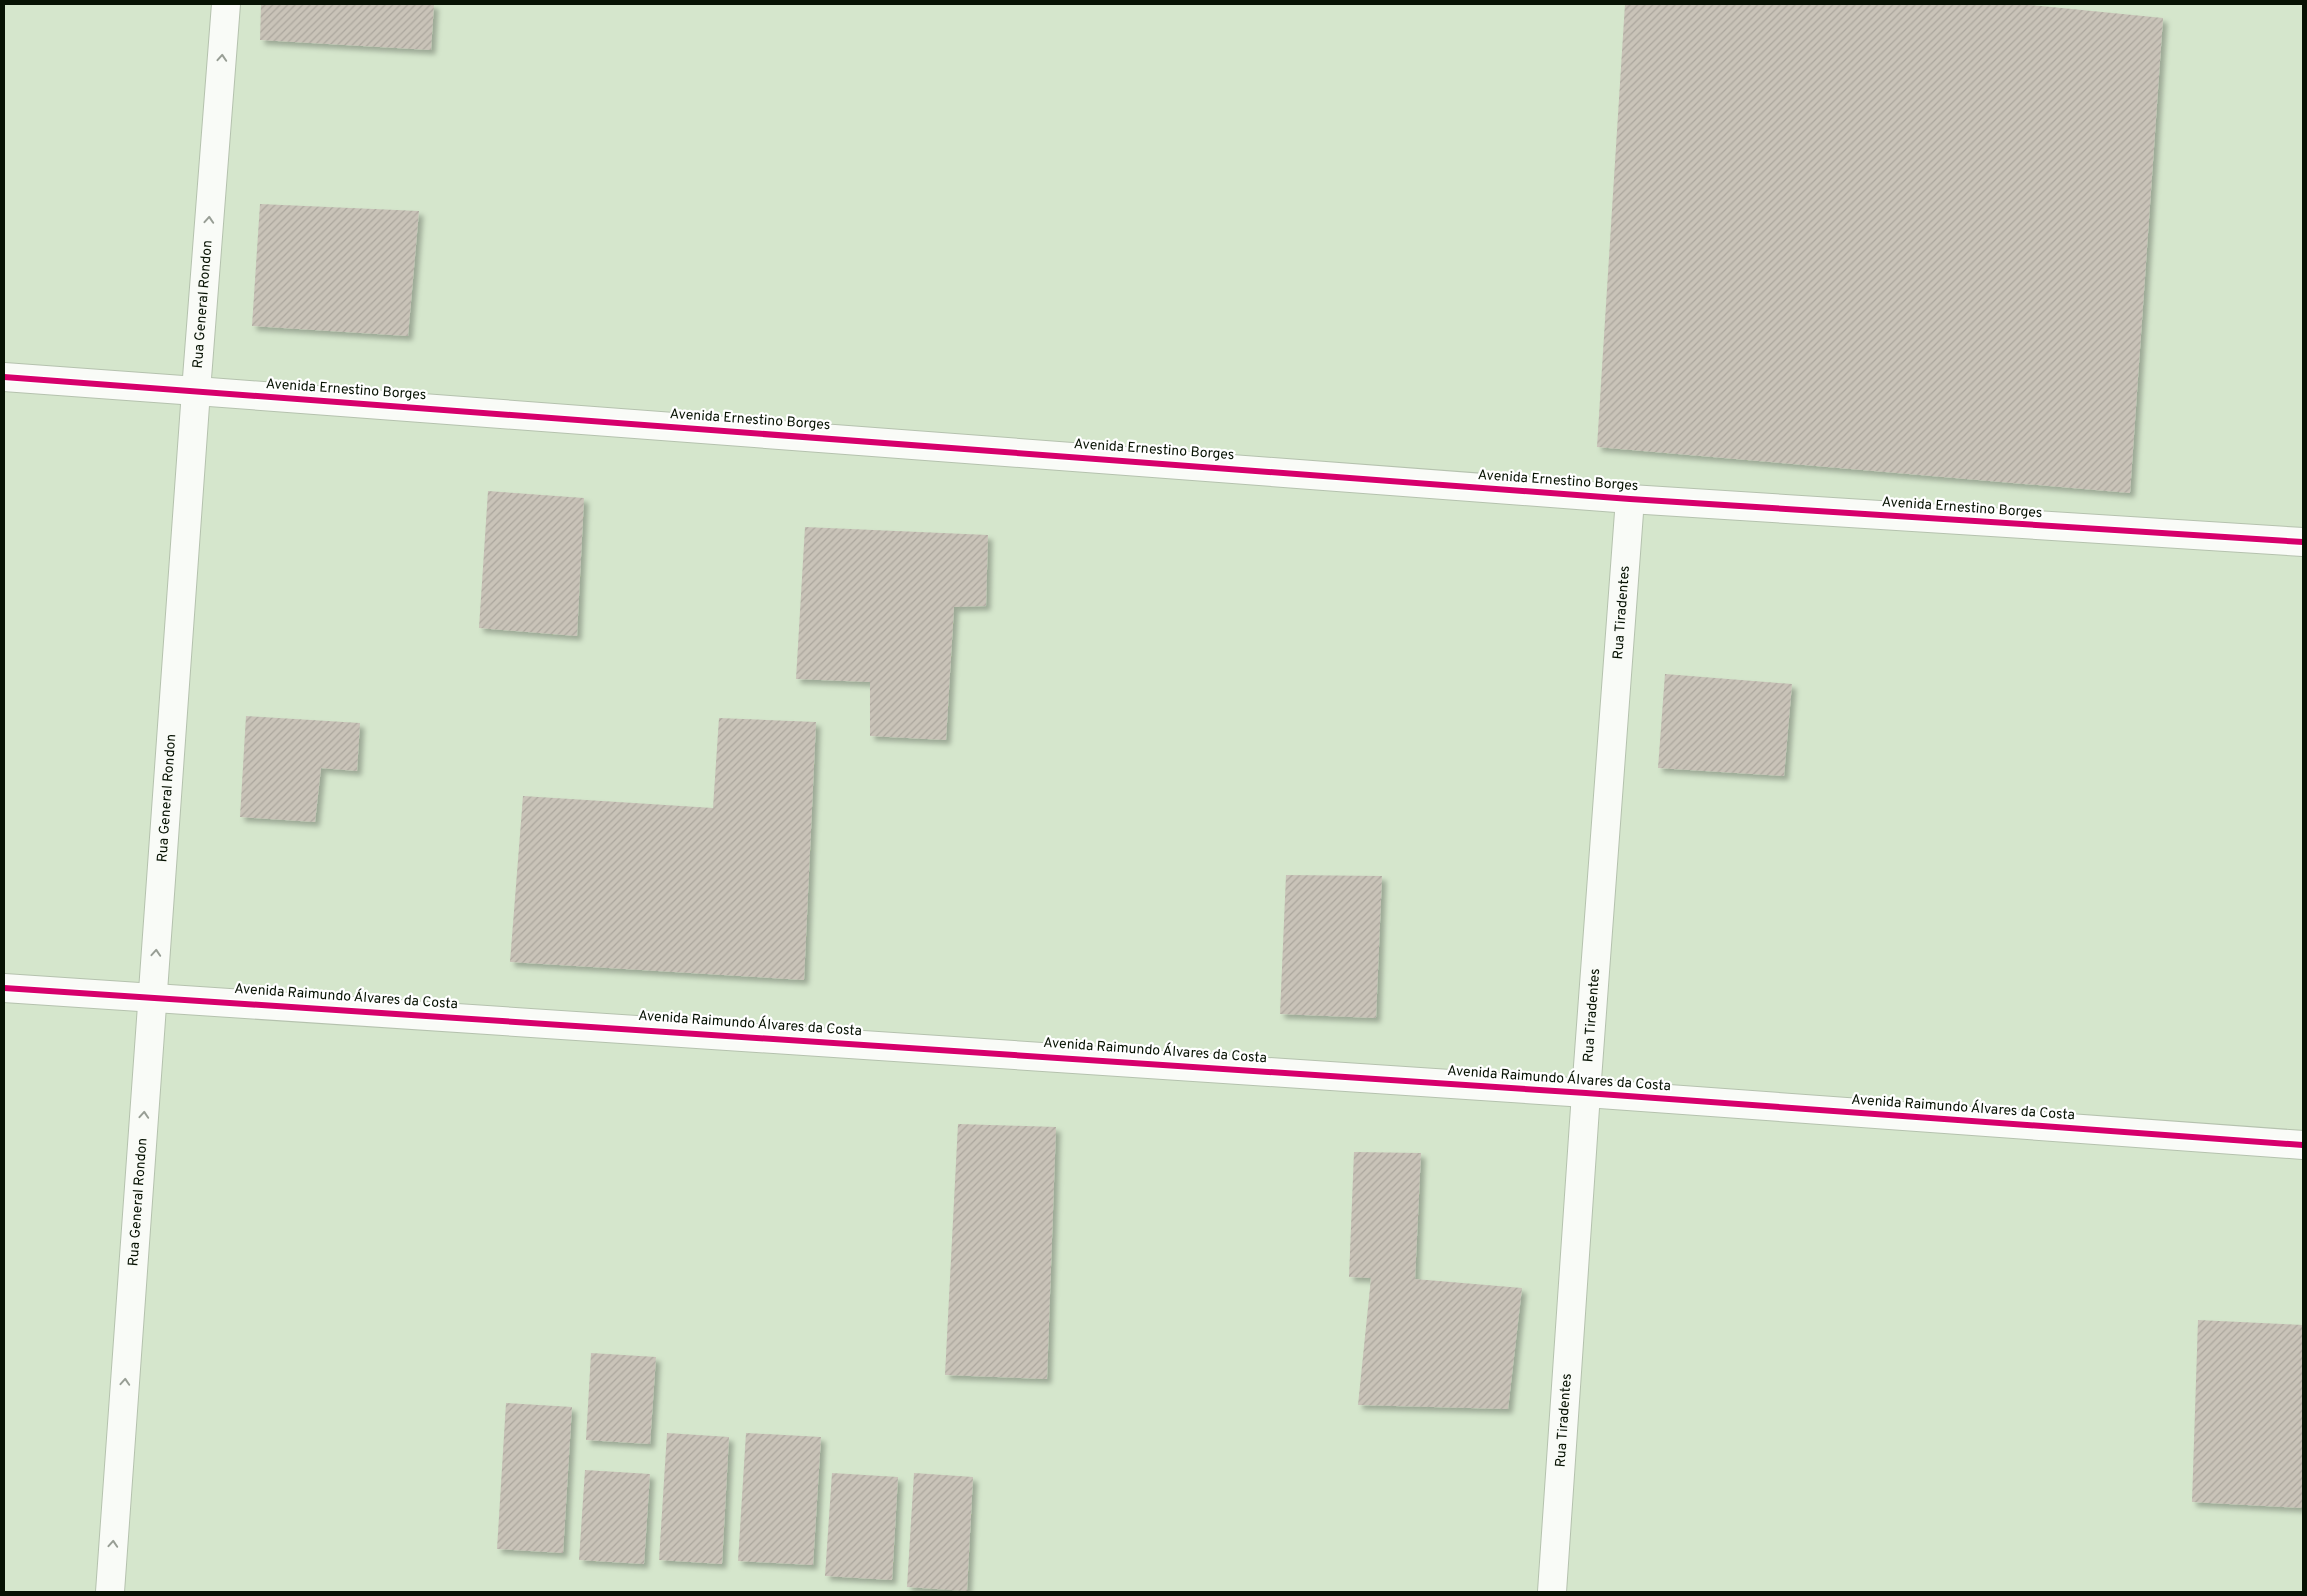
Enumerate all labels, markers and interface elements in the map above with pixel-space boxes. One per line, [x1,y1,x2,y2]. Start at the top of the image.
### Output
one-way arrow [216,54,227,62]
one-way arrow [204,216,215,224]
street label: Rua General Rondon [189,240,216,369]
street label: Avenida Ernestino Borges [265,376,427,404]
street label: Avenida Ernestino Borges [669,406,831,434]
street label: Avenida Ernestino Borges [1073,436,1235,464]
street label: Avenida Ernestino Borges [1477,467,1639,495]
street label: Avenida Ernestino Borges [1881,494,2043,522]
street label: Rua Tiradentes [1610,565,1634,660]
street label: Rua General Rondon [154,733,180,863]
one-way arrow [150,948,161,956]
street label: Rua Tiradentes [1580,968,1604,1063]
street label: Avenida Raimundo Álvares da Costa [234,980,458,1013]
street label: Avenida Raimundo Álvares da Costa [638,1007,862,1040]
street label: Avenida Raimundo Álvares da Costa [1043,1034,1267,1067]
street label: Avenida Raimundo Álvares da Costa [1447,1062,1671,1095]
street label: Avenida Raimundo Álvares da Costa [1851,1091,2075,1124]
one-way arrow [139,1110,150,1118]
street label: Rua General Rondon [125,1137,151,1267]
street label: Rua Tiradentes [1552,1373,1575,1468]
one-way arrow [119,1377,130,1385]
one-way arrow [108,1539,119,1547]

